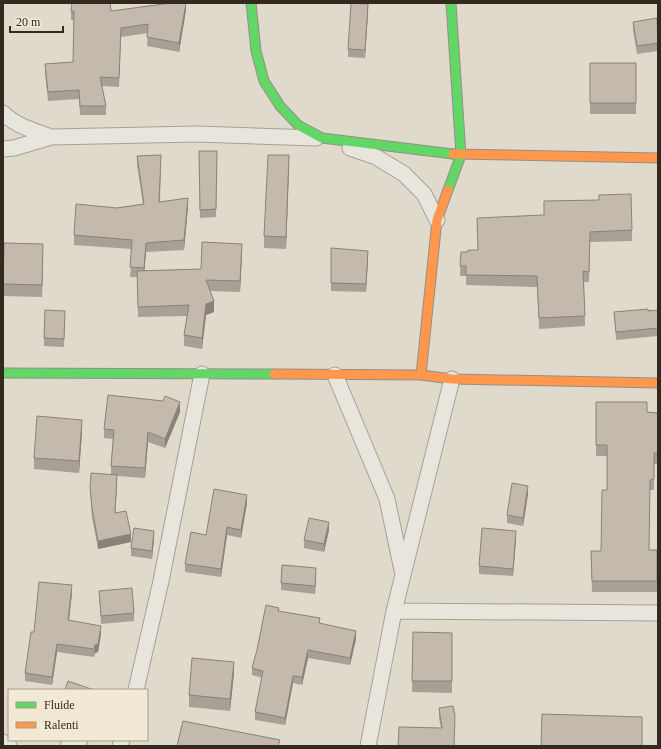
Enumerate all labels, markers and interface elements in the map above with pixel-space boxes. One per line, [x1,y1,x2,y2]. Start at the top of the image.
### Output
scale bar [10,8,63,34]
text: 20 m [16,15,41,29]
legend [8,689,148,741]
text: Fluide [44,698,75,712]
text: Ralenti [44,718,79,732]

